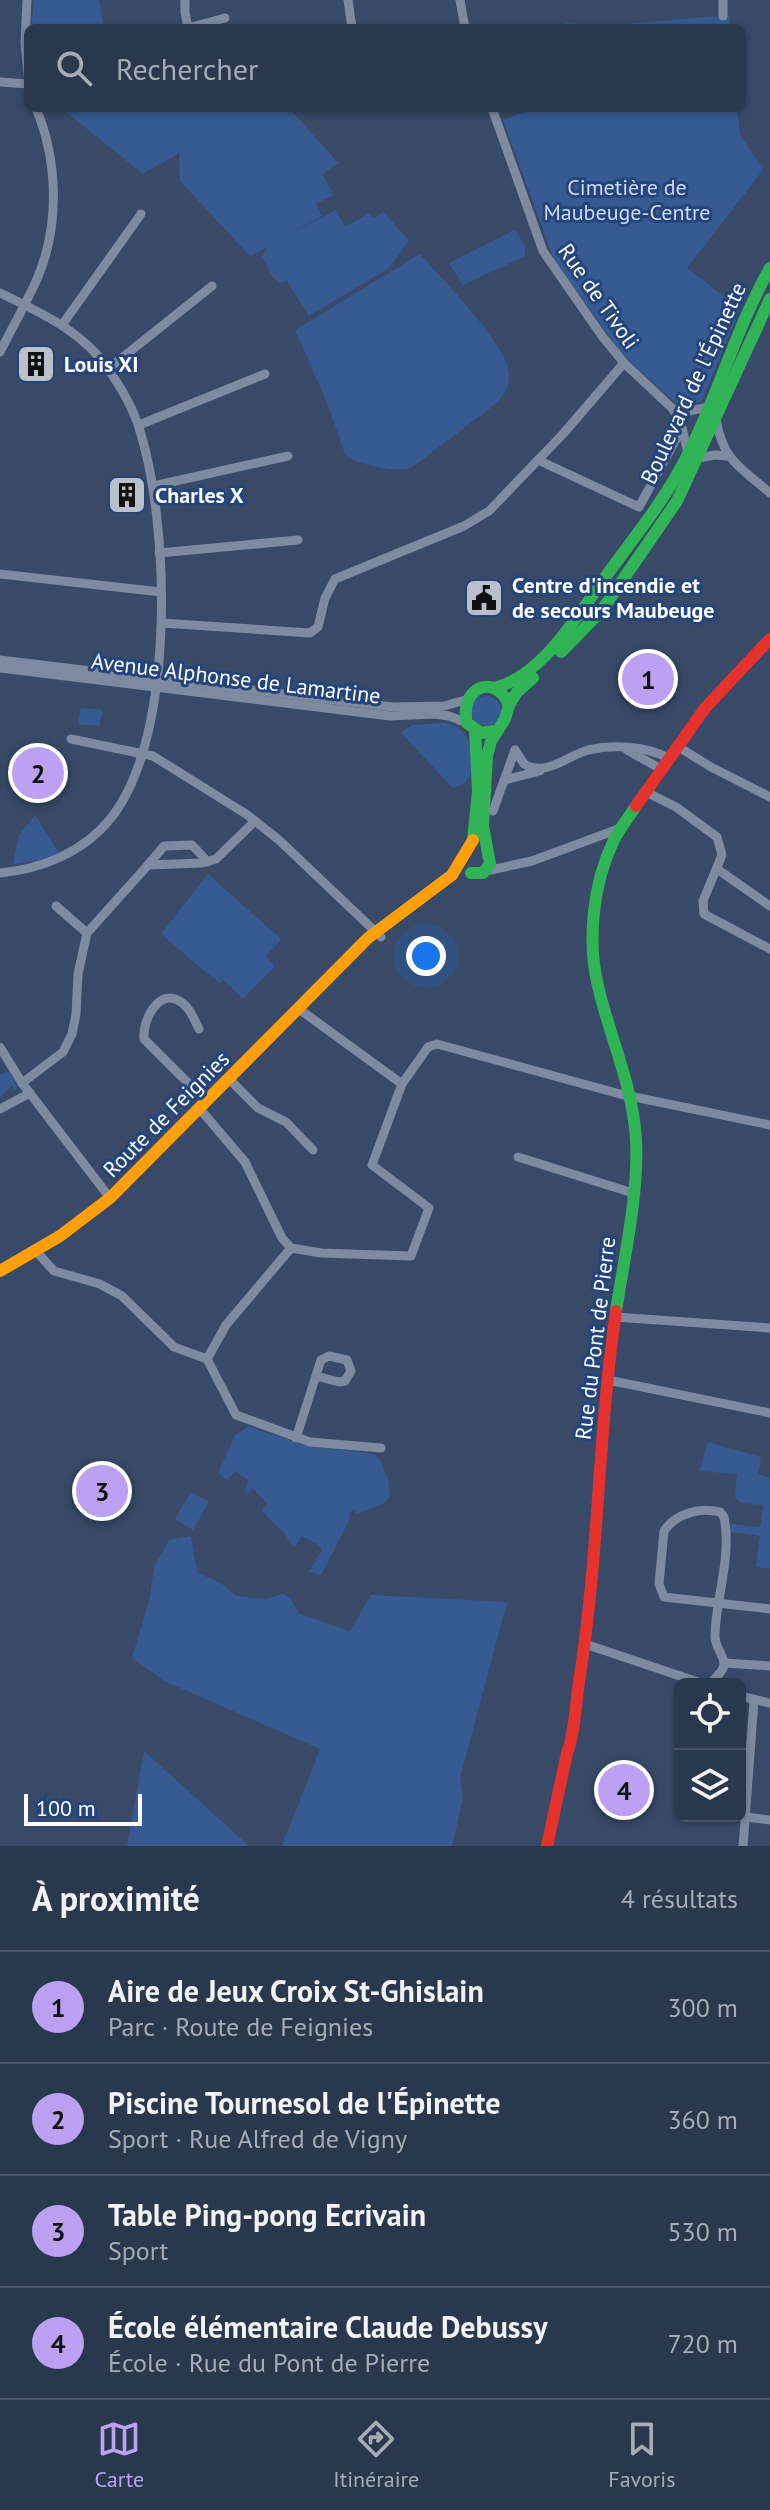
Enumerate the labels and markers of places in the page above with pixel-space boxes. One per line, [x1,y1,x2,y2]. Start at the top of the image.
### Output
building icon: Louis XI [15,343,57,385]
place label: Louis XI [64,350,139,378]
building icon: Charles X [106,474,148,516]
place label: Charles X [155,481,244,509]
place label: Centre d'incendie et de secours Maubeuge [512,571,714,624]
public building icon: Centre d'incendie et de secours Maubeuge [463,577,505,619]
pin: 1 [622,649,674,709]
pin: 2 [12,743,64,803]
pin: 3 [76,1461,128,1521]
pin: 4 [598,1760,650,1820]

